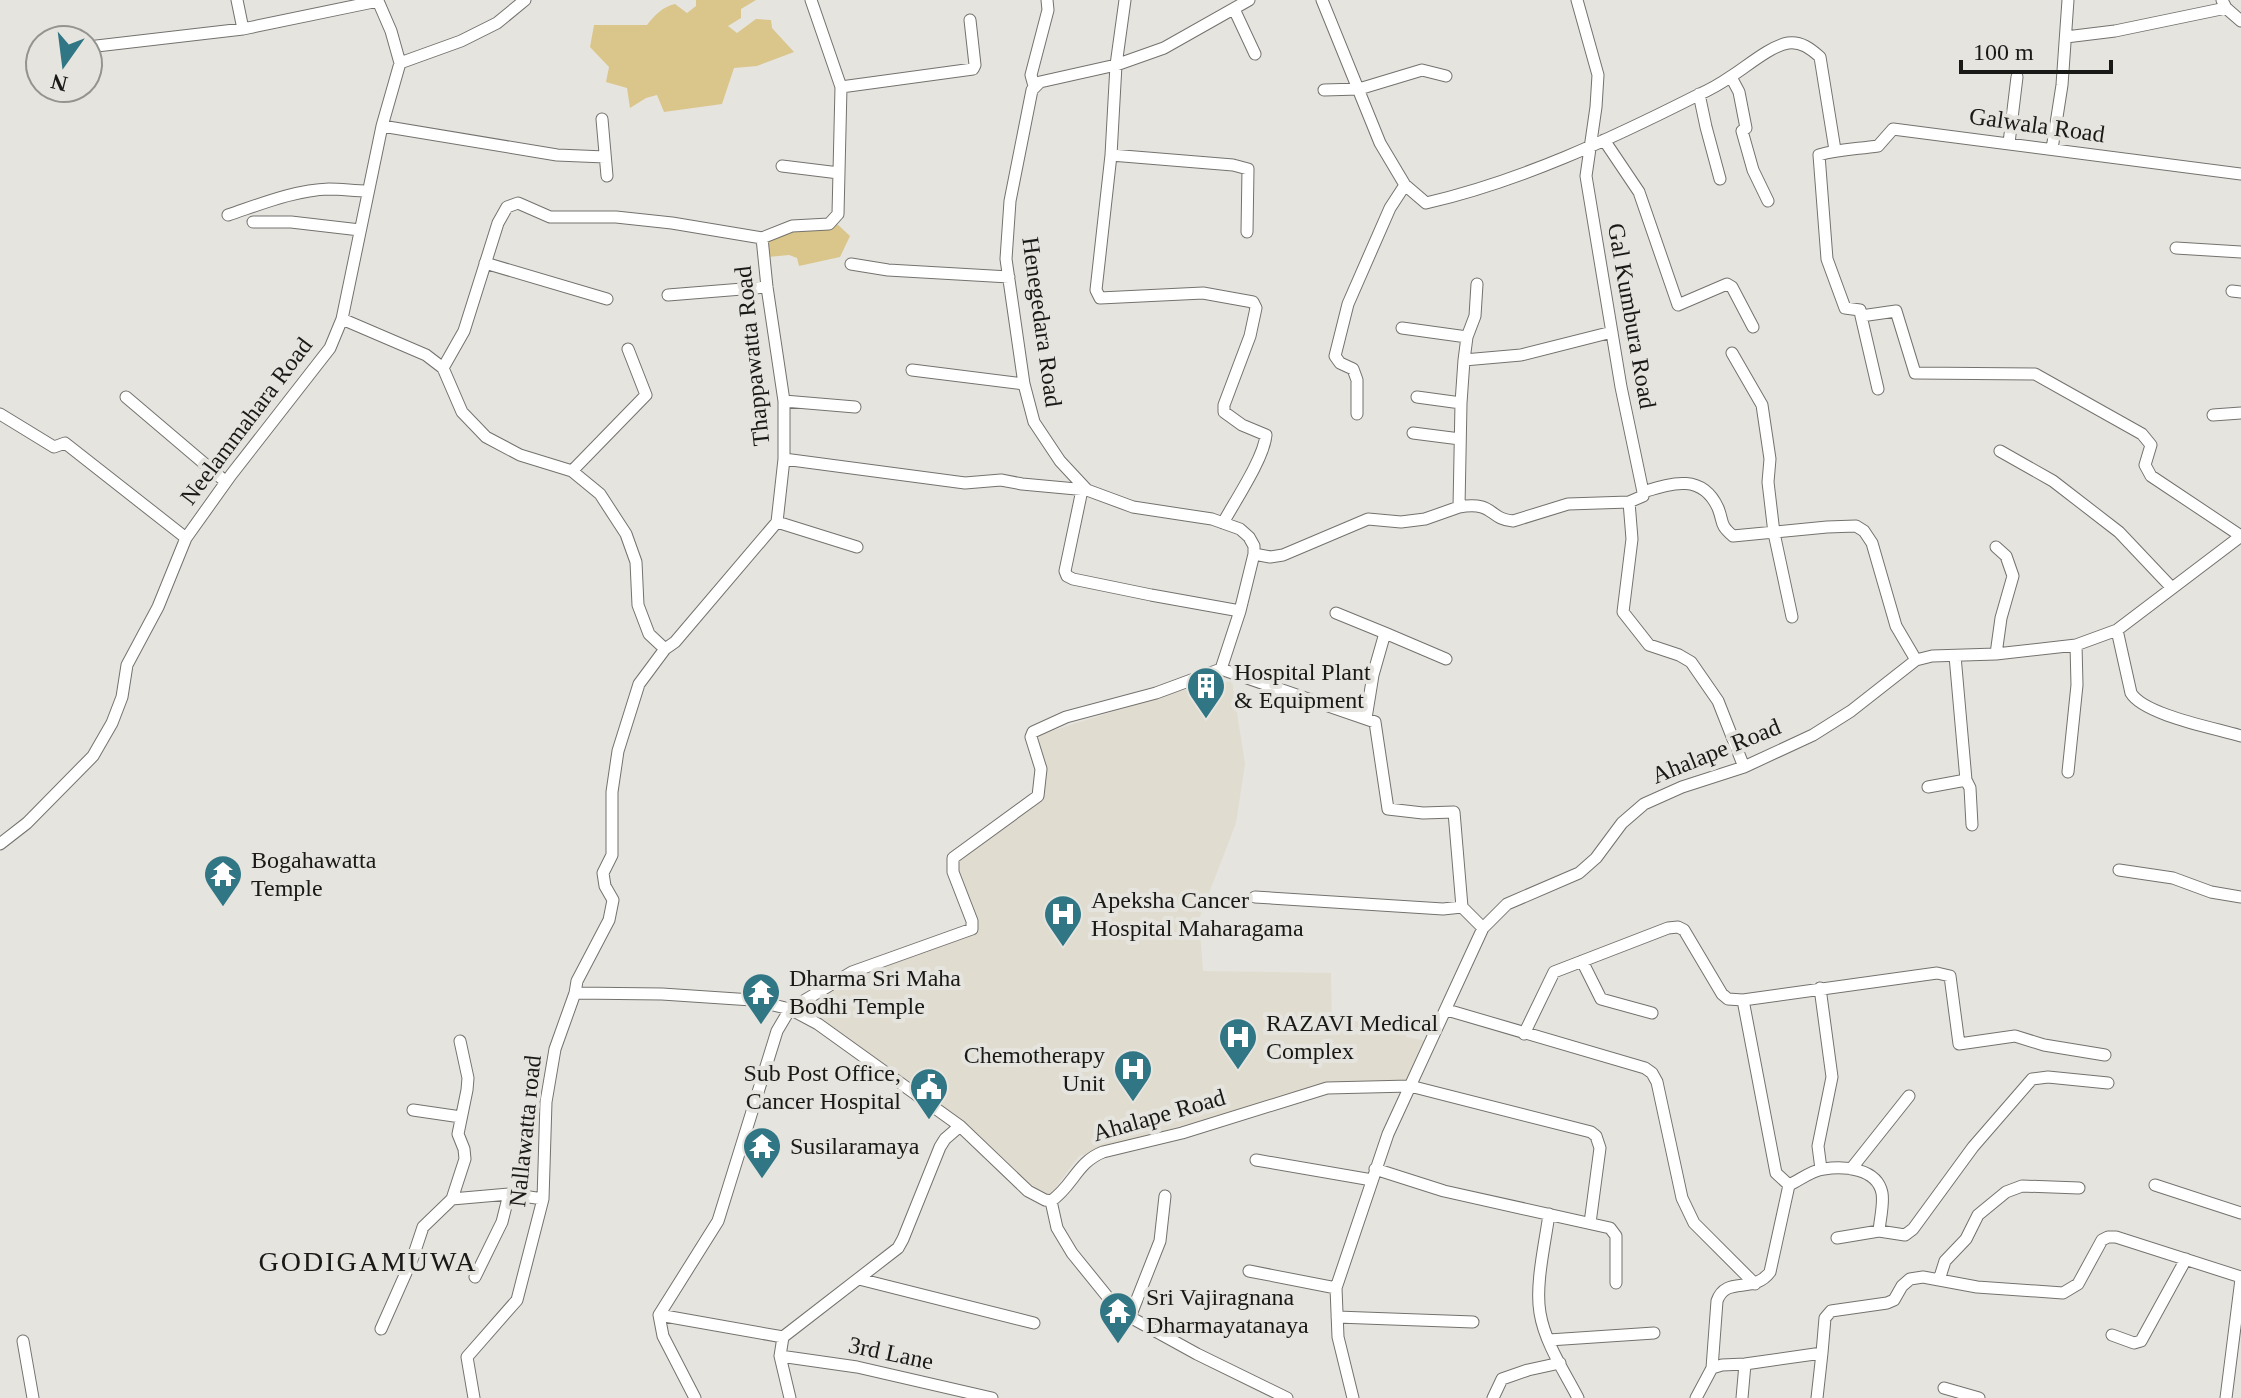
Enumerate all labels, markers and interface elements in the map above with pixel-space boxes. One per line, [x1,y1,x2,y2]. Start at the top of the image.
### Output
north arrow [24,24,104,104]
scale bar [1961,24,2111,74]
text: 100 m [1973,39,2034,65]
text: N [48,69,70,97]
street label: Galwala Road [1968,103,2106,147]
street label: Gal Kumbura Road [1603,221,1661,411]
street label: Henegedara Road [1017,235,1067,409]
street label: Thappawatta Road [730,265,774,447]
street label: Neelammahara Road [175,333,317,509]
place label: Hospital Plant & Equipment [1234,659,1371,713]
building icon: Hospital Plant & Equipment [1185,665,1227,720]
street label: Ahalape Road [1648,713,1784,789]
place label: Bogahawatta Temple [251,847,377,901]
temple icon: Bogahawatta Temple [202,853,244,908]
place label: Apeksha Cancer Hospital Maharagama [1091,887,1304,941]
hospital icon: Apeksha Cancer Hospital Maharagama [1042,893,1084,948]
place label: Dharma Sri Maha Bodhi Temple [789,965,961,1019]
temple icon: Dharma Sri Maha Bodhi Temple [740,971,782,1026]
place label: RAZAVI Medical Complex [1266,1010,1439,1064]
hospital icon: RAZAVI Medical Complex [1217,1016,1259,1071]
place label: Chemotherapy Unit [964,1042,1105,1096]
hospital icon: Chemotherapy Unit [1112,1048,1154,1103]
street label: Nallawatta road [504,1054,546,1208]
place label: Sub Post Office, Cancer Hospital [743,1060,901,1114]
public building icon: Sub Post Office, Cancer Hospital [908,1066,950,1121]
street label: Ahalape Road [1090,1084,1228,1146]
temple icon: Susilaramaya [741,1125,783,1180]
place label: Susilaramaya [790,1133,920,1159]
district label: GODIGAMUWA [258,1246,478,1277]
place label: Sri Vajiragnana Dharmayatanaya [1146,1284,1309,1338]
temple icon: Sri Vajiragnana Dharmayatanaya [1097,1290,1139,1345]
street label: 3rd Lane [846,1331,936,1375]

